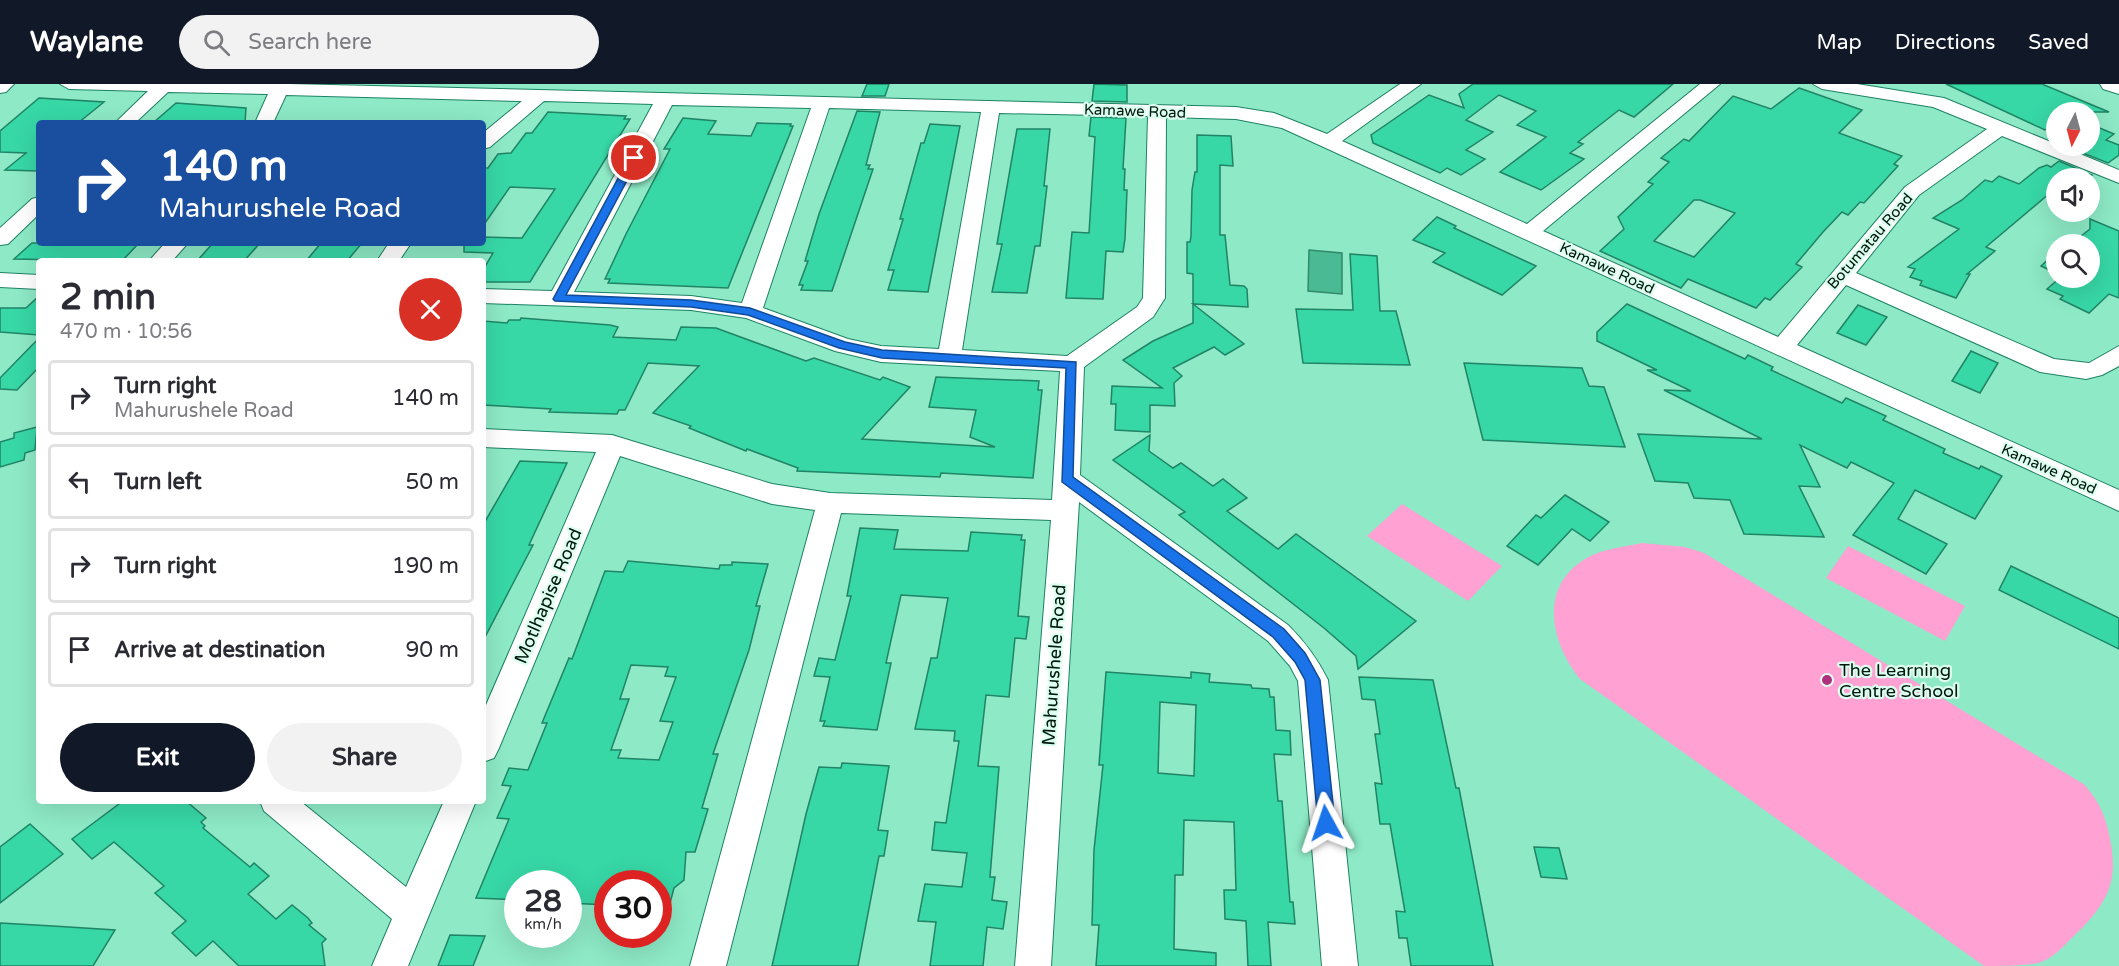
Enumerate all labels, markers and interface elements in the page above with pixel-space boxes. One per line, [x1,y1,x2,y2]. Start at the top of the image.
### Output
search box [179,15,599,69]
text: Waylane [30,25,143,59]
icon: search [200,26,233,59]
text: Search here [248,29,372,55]
text: Map [1816,30,1862,55]
text: Directions [1895,30,1995,55]
text: Saved [2028,30,2089,55]
street label: Kamawe Road [1084,100,1186,122]
north arrow [2046,102,2100,156]
map controls [2046,102,2100,288]
pin [608,132,659,183]
text: 140 m [159,141,288,192]
icon: arrive [617,141,650,174]
icon: right [60,144,138,222]
button: sound [2046,168,2100,222]
street label: Botumatau Road [1823,189,1917,293]
text: Mahurushele Road [159,192,401,225]
button: search [2046,234,2100,288]
street label: Kamawe Road [1557,238,1657,298]
text: 2 min [60,276,156,319]
button: close [399,278,462,341]
text: 470 m · 10:56 [60,320,192,344]
text: Turn right [114,373,216,399]
icon: right [63,381,96,414]
text: 140 m [392,385,459,411]
text: Mahurushele Road [114,399,294,423]
street label: Kamawe Road [1999,440,2099,498]
icon: left [63,465,96,498]
text: Turn left [114,469,202,495]
text: 50 m [405,469,459,495]
street label: Motlhapise Road [510,525,586,667]
icon: right [63,549,96,582]
text: Turn right [114,553,216,579]
text: 190 m [392,553,459,579]
street label: Mahurushele Road [1037,584,1071,746]
icon: arrive [63,633,96,666]
text: Arrive at destination [114,637,325,663]
text: 90 m [405,637,459,663]
place label: The Learning Centre School [1839,659,1959,702]
marker: The Learning Centre School [1820,673,1834,687]
button: Exit [60,723,255,792]
button: Share [267,723,462,792]
position arrow [1294,791,1358,855]
speed limit sign: 30 [594,870,672,948]
text: 28 [524,883,562,920]
text: km/h [524,915,562,933]

